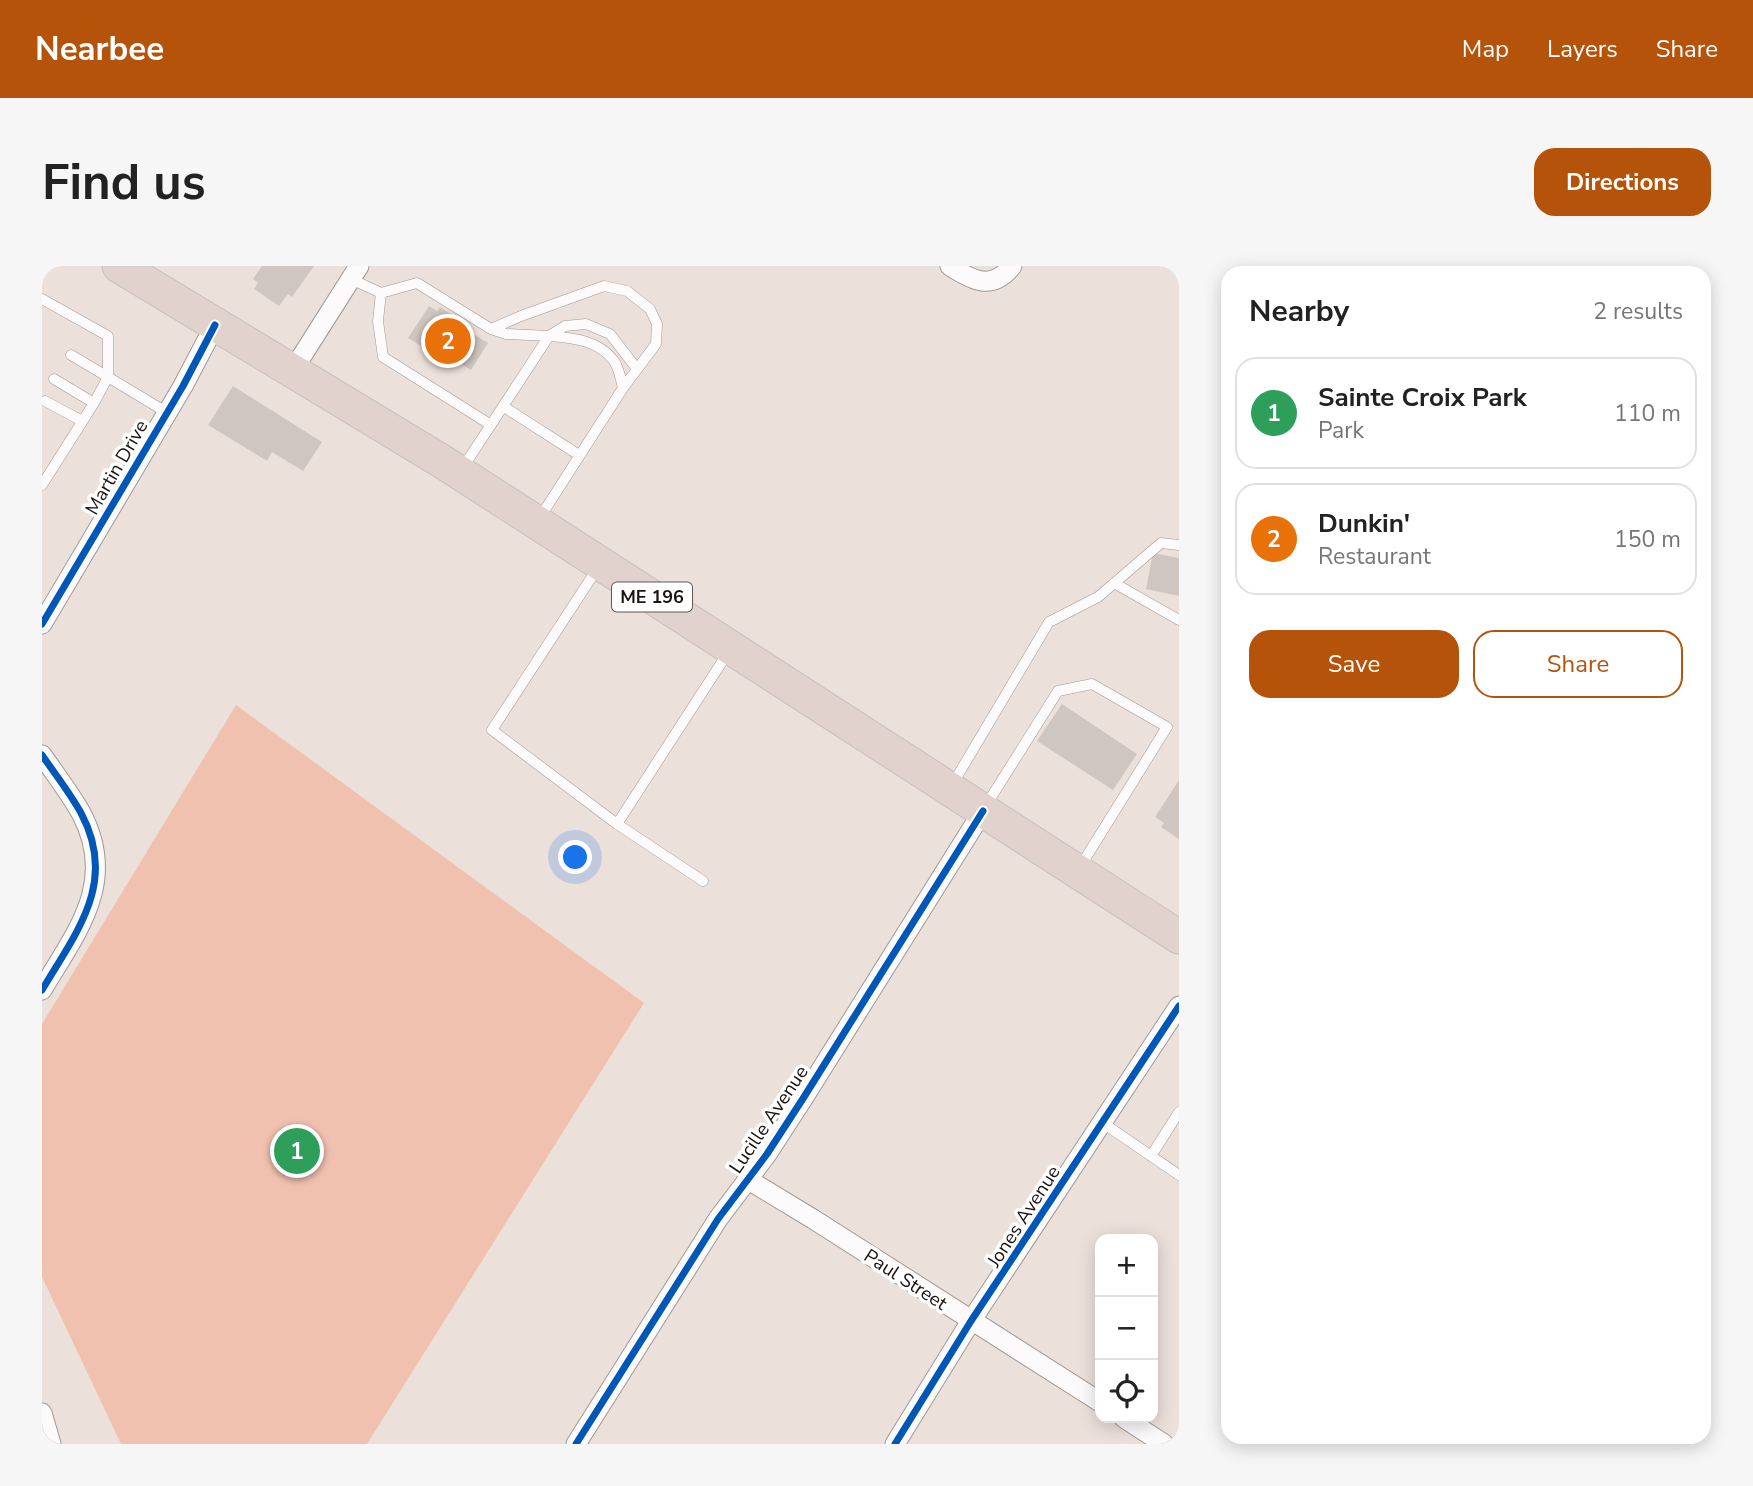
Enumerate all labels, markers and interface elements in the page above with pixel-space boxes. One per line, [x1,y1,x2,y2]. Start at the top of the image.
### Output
text: Nearbee [35,27,164,72]
text: Map [1462,33,1509,65]
text: Layers [1547,33,1618,65]
text: Share [1656,33,1718,65]
button: Directions [1534,148,1711,216]
text: Find us [42,149,206,216]
text: Nearby [1249,291,1349,332]
text: 2 results [1593,296,1683,327]
pin: 2 [425,315,471,367]
text: Sainte Croix Park [1318,380,1527,415]
text: 1 [1267,398,1281,429]
text: 110 m [1614,398,1681,429]
street label: Martin Drive [79,415,154,520]
text: Park [1318,415,1364,446]
text: Dunkin' [1318,506,1410,541]
text: 2 [1267,524,1281,555]
text: 150 m [1614,524,1681,555]
text: Restaurant [1318,541,1431,572]
road number: ME 196 [612,582,692,612]
button: Save [1249,630,1459,698]
button: Share [1473,630,1683,698]
your location [558,840,592,874]
street label: Lucille Avenue [723,1061,815,1179]
pin: 1 [274,1125,320,1177]
street label: Jones Avenue [981,1161,1066,1273]
map controls [1095,1234,1158,1423]
button: + [1095,1234,1158,1297]
street label: Paul Street [859,1243,953,1317]
button: − [1095,1297,1158,1360]
button: locate [1095,1360,1158,1423]

